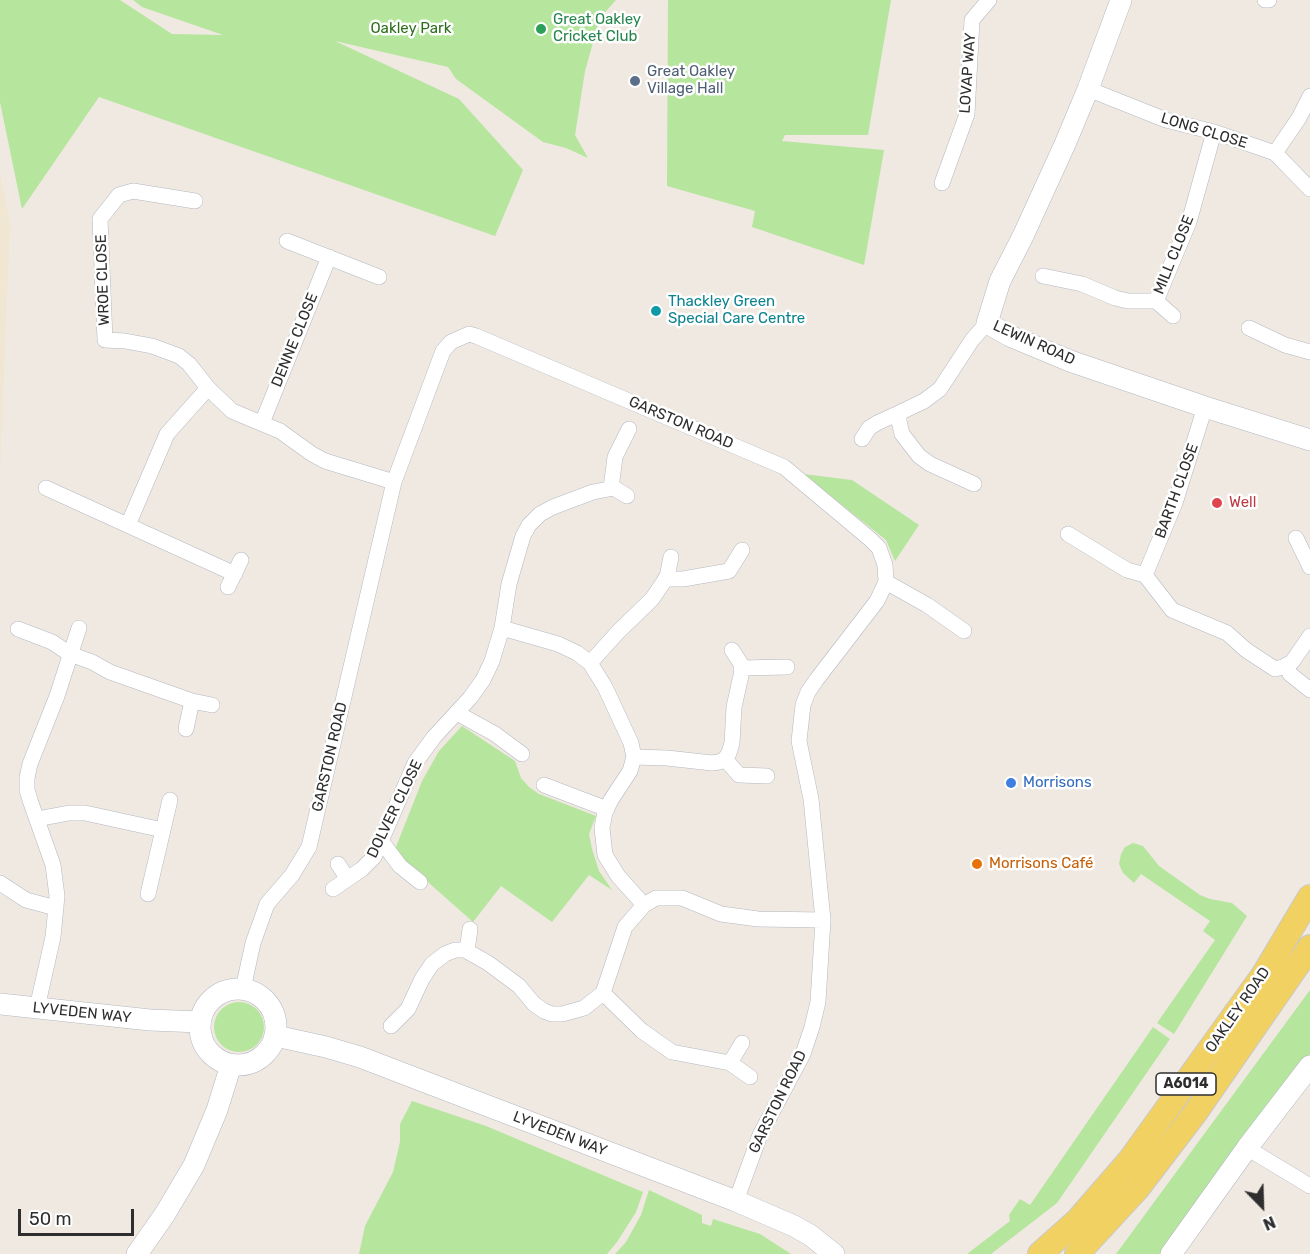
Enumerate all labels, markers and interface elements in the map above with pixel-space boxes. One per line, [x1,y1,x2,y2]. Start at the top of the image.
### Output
place label: Great Oakley Cricket Club [553,11,641,46]
park label: Oakley Park [370,20,452,38]
marker: Great Oakley Cricket Club [534,22,548,36]
street label: LOVAP WAY [956,32,980,114]
place label: Great Oakley Village Hall [647,63,735,98]
marker: Great Oakley Village Hall [628,74,642,88]
street label: LONG CLOSE [1159,109,1249,153]
street label: MILL CLOSE [1150,213,1198,297]
street label: WROE CLOSE [92,234,114,326]
street label: DENNE CLOSE [268,290,322,390]
place label: Thackley Green Special Care Centre [668,293,805,328]
marker: Thackley Green Special Care Centre [649,304,663,318]
street label: LEWIN ROAD [990,317,1078,369]
street label: GARSTON ROAD [626,393,736,453]
street label: BARTH CLOSE [1152,441,1202,541]
place label: Well [1229,494,1256,512]
marker: Well [1210,496,1224,510]
street label: GARSTON ROAD [309,700,351,814]
street label: DOLVER CLOSE [364,757,426,861]
place label: Morrisons [1023,774,1092,792]
marker: Morrisons [1004,776,1018,790]
place label: Morrisons Café [989,855,1093,873]
marker: Morrisons Café [970,857,984,871]
street label: OAKLEY ROAD [1202,964,1274,1056]
street label: LYVEDEN WAY [32,999,132,1027]
street label: GARSTON ROAD [745,1048,811,1156]
road number: A6014 [1156,1073,1216,1095]
street label: LYVEDEN WAY [510,1108,610,1160]
north arrow [1232,1176,1292,1236]
scale bar [21,1197,136,1235]
text: 50 m [29,1208,72,1230]
text: N [1260,1212,1278,1234]

